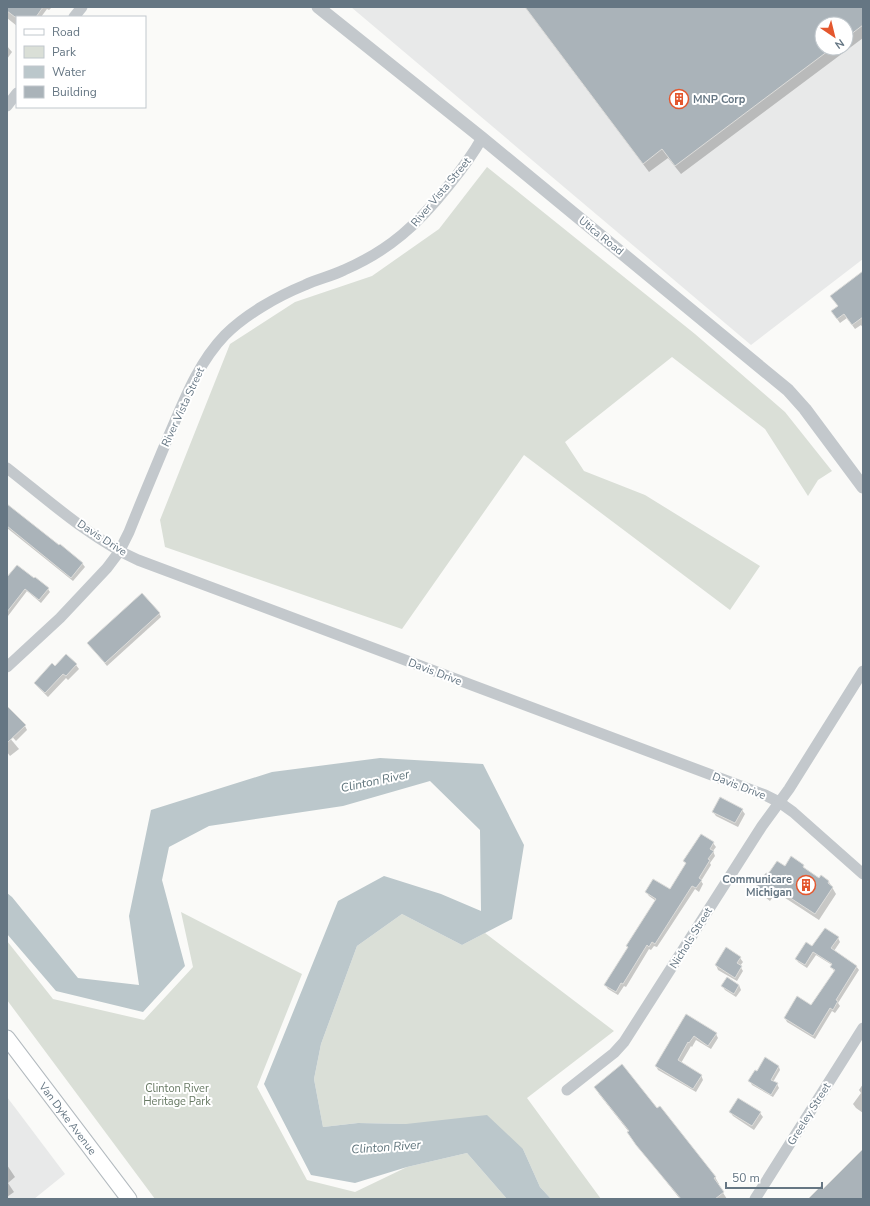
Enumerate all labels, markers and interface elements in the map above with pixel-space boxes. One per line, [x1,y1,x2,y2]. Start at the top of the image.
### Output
legend [16,16,146,108]
north arrow [814,16,854,56]
text: Road [52,24,80,40]
text: N [832,35,847,52]
text: Park [52,44,77,60]
text: Water [52,64,86,80]
text: Building [52,84,97,100]
building icon: MNP Corp [668,88,690,110]
place label: MNP Corp [693,92,746,107]
street label: River Vista Street [408,154,474,230]
street label: Utica Road [575,213,627,259]
street label: River Vista Street [158,365,208,449]
street label: Davis Drive [74,516,130,560]
street label: Davis Drive [406,655,464,689]
water label: Clinton River [339,766,411,796]
street label: Davis Drive [710,769,768,803]
place label: Communicare Michigan [722,872,792,900]
building icon: Communicare Michigan [795,874,817,896]
street label: Nichols Street [666,904,716,971]
street label: Van Dyke Avenue [35,1078,100,1158]
street label: Greeley Street [784,1080,834,1148]
park label: Clinton River Heritage Park [143,1081,211,1109]
water label: Clinton River [351,1137,422,1157]
scale bar [726,1164,822,1190]
text: 50 m [732,1170,760,1186]

